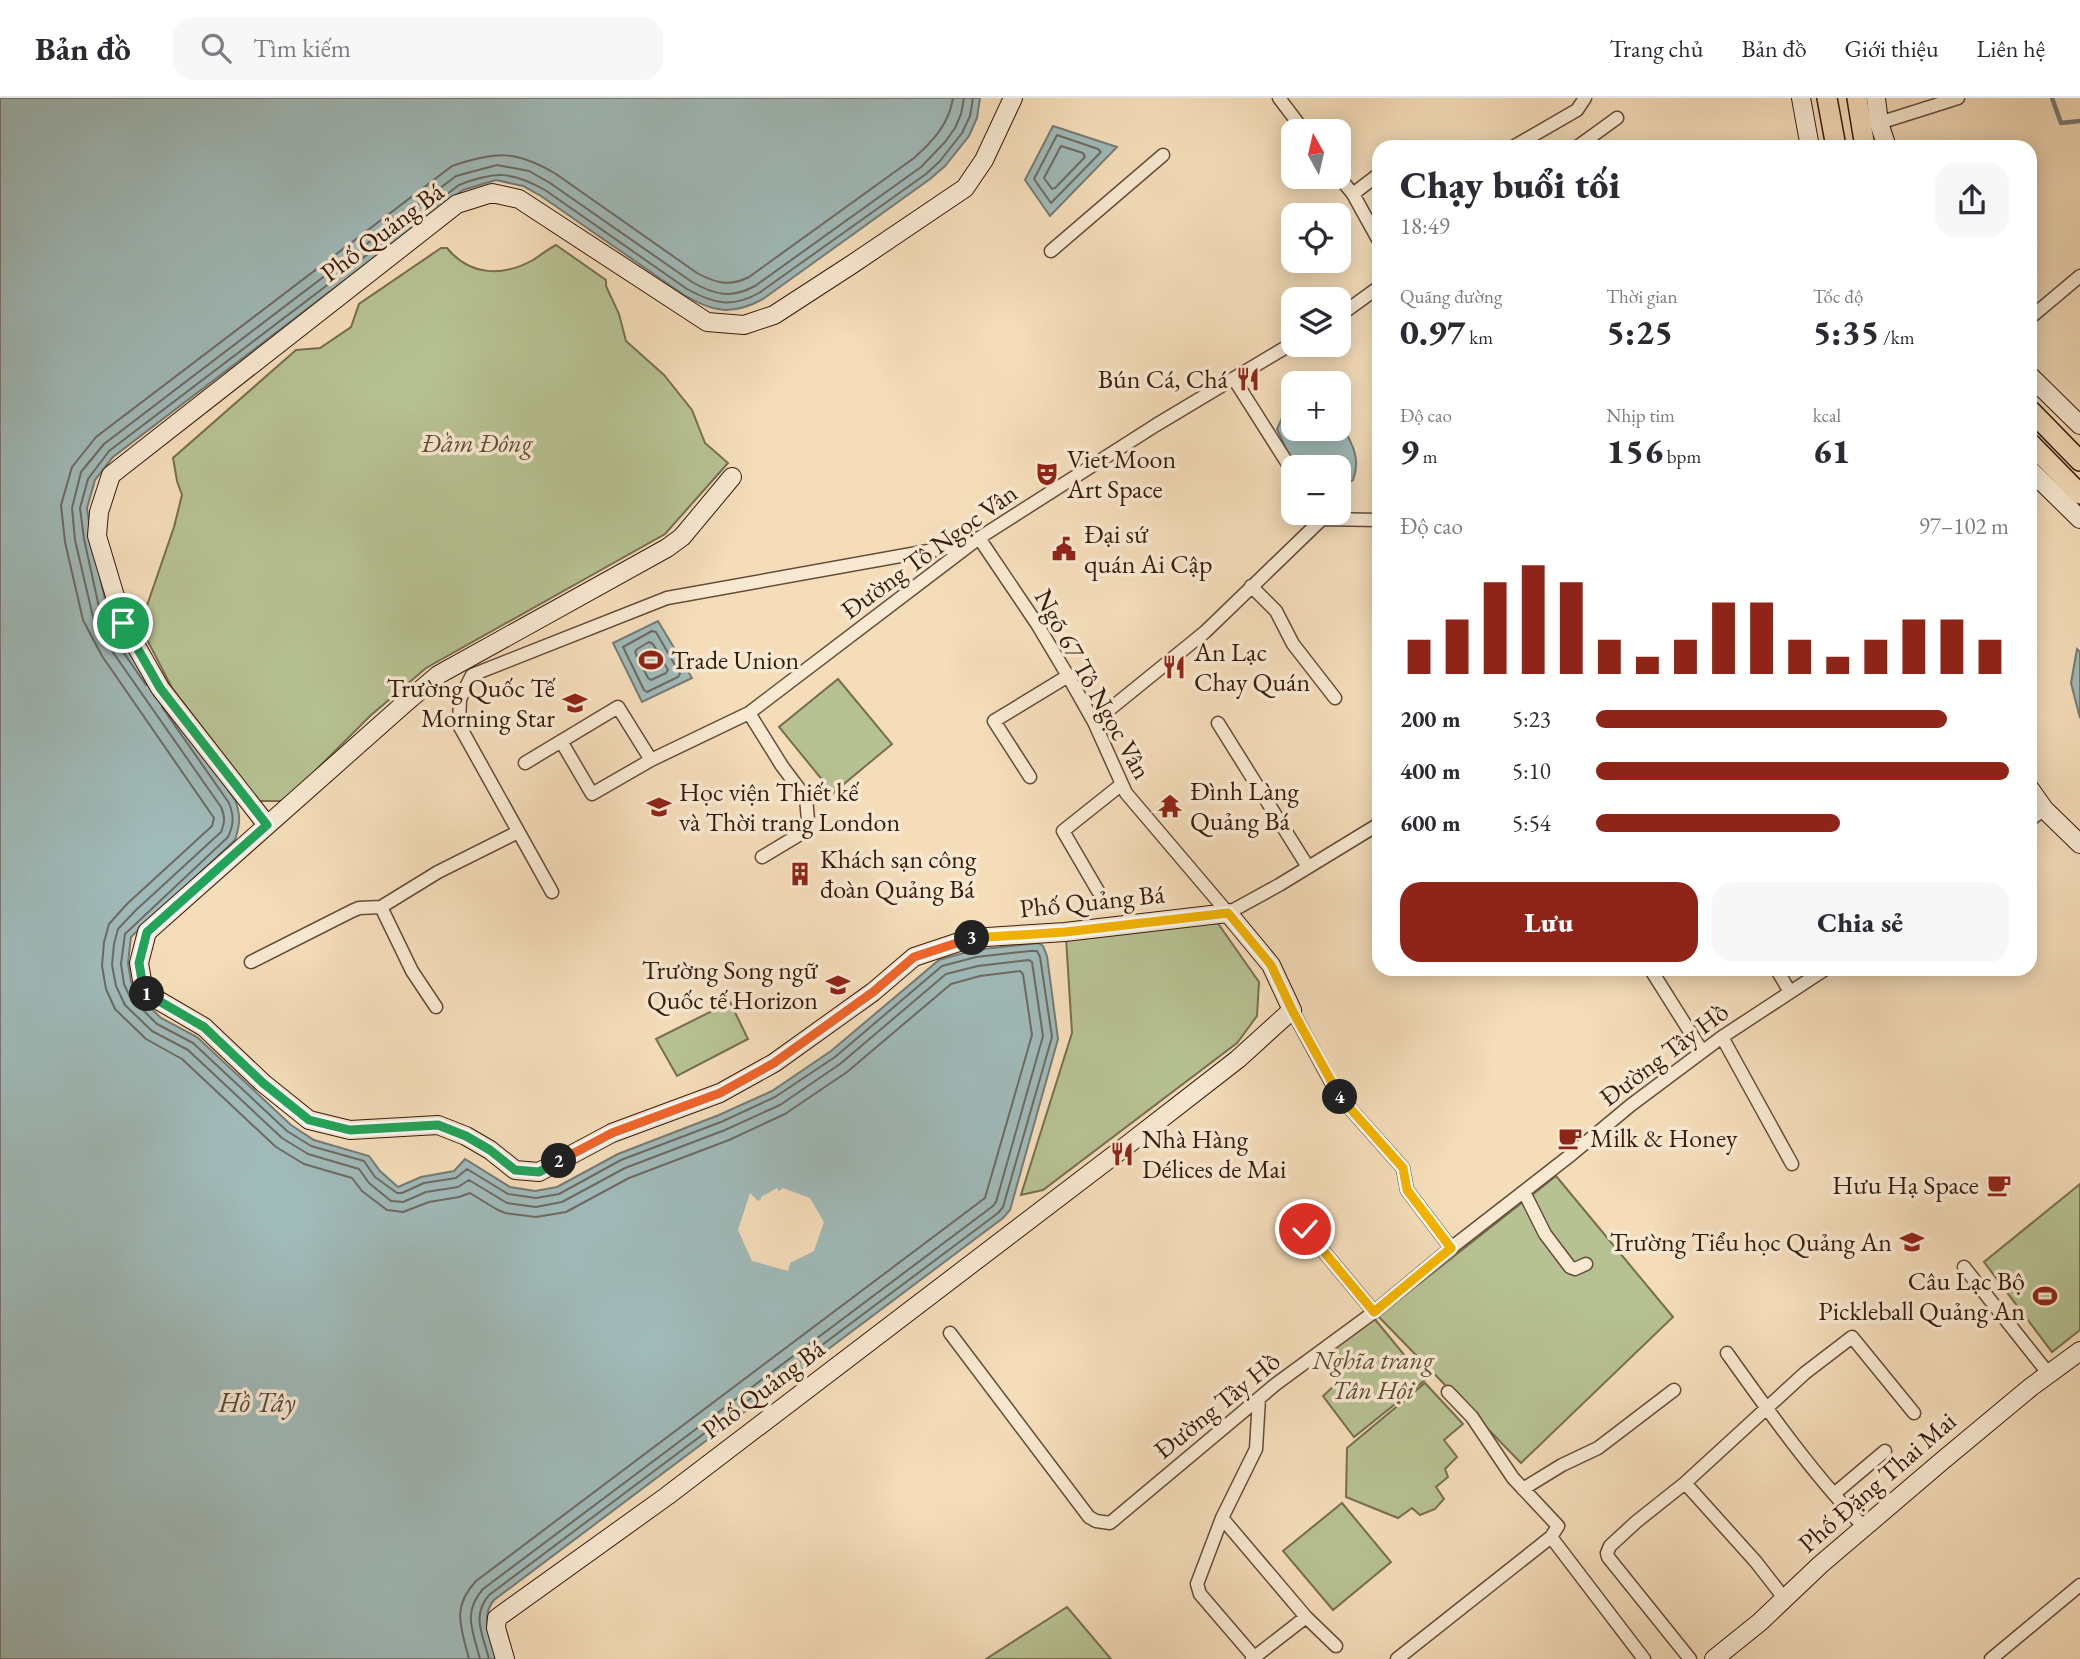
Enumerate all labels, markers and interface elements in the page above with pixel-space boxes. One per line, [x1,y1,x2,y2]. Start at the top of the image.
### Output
search box [173,17,663,80]
text: Bản đồ [35,27,131,70]
icon: search [197,29,235,67]
text: Tìm kiếm [253,31,351,65]
text: Trang chủ [1609,33,1703,64]
text: Bản đồ [1741,33,1807,64]
text: Giới thiệu [1845,33,1939,64]
text: Liên hệ [1977,33,2045,64]
north arrow [1281,119,1351,189]
map controls [1281,119,1351,525]
text: Chạy buổi tối [1400,160,1620,209]
button: share [1935,163,2009,237]
street label: Phố Quảng Bá [314,174,451,289]
button: locate [1281,203,1351,273]
text: 18:49 [1400,211,1450,241]
text: Quãng đường [1400,284,1502,309]
text: Thời gian [1606,284,1677,309]
text: Tốc độ [1813,284,1863,309]
button: layers [1281,287,1351,357]
text: 0.97 [1400,309,1466,354]
text: 5:25 [1606,309,1673,354]
text: 5:35 [1813,309,1879,354]
text: km [1466,325,1493,350]
text: /km [1879,325,1915,350]
place label: Bún Cá, Chá [1098,362,1229,396]
restaurant icon: Bún Cá, Chá [1234,365,1262,393]
button: + [1281,371,1351,441]
text: Độ cao [1400,403,1452,428]
text: Nhịp tim [1606,403,1675,428]
text: kcal [1813,403,1841,428]
park label: Đầm Đông [420,426,534,460]
text: 9 [1400,428,1419,473]
text: 156 [1606,428,1663,473]
text: 61 [1813,428,1850,473]
place label: Viet Moon Art Space [1066,442,1176,506]
text: m [1419,444,1438,469]
text: bpm [1663,444,1701,469]
button: − [1281,455,1351,525]
theatre icon: Viet Moon Art Space [1033,460,1061,488]
street label: Đường Tô Ngọc Vân [834,475,1024,626]
text: Độ cao [1400,511,1463,541]
text: 97–102 m [1919,511,2009,541]
place label: Đại sứ quán Ai Cập [1084,517,1212,581]
public building icon: Đại sứ quán Ai Cập [1050,535,1078,563]
street label: Ngõ 67 Tô Ngọc Vân [1027,583,1159,785]
pin [93,593,153,653]
icon: arrive [104,604,142,642]
place label: An Lạc Chay Quán [1193,635,1310,699]
place label: Trade Union [671,643,800,677]
sports icon: Trade Union [637,646,665,674]
restaurant icon: An Lạc Chay Quán [1160,653,1188,681]
place label: Trường Quốc Tế Morning Star [386,671,556,735]
school or university icon: Trường Quốc Tế Morning Star [561,689,589,717]
text: 200 m [1400,704,1461,734]
text: 5:23 [1512,704,1551,734]
text: 400 m [1400,756,1461,786]
text: 5:10 [1512,756,1551,786]
place label: Đình Làng Quảng Bá [1190,774,1300,838]
place label: Học viện Thiết kế và Thời trang London [679,775,900,839]
temple icon: Đình Làng Quảng Bá [1156,792,1184,820]
school or university icon: Học viện Thiết kế và Thời trang London [645,793,673,821]
text: 600 m [1400,808,1461,838]
text: 5:54 [1512,808,1551,838]
place label: Khách sạn công đoàn Quảng Bá [820,842,977,906]
building icon: Khách sạn công đoàn Quảng Bá [786,860,814,888]
street label: Phố Quảng Bá [1018,876,1167,926]
button: Lưu [1400,882,1698,962]
button: Chia sẻ [1712,882,2009,962]
pin: 3 [954,920,990,956]
text: 3 [966,925,977,950]
place label: Trường Song ngữ Quốc tế Horizon [642,953,818,1017]
school or university icon: Trường Song ngữ Quốc tế Horizon [824,971,852,999]
pin: 1 [130,976,164,1012]
text: 1 [141,981,152,1006]
street label: Đường Tây Hồ [1593,994,1735,1114]
pin: 4 [1322,1080,1358,1114]
text: 4 [1334,1084,1345,1109]
place label: Milk & Honey [1590,1121,1738,1155]
place label: Nhà Hàng Délices de Mai [1142,1122,1286,1186]
cafe icon: Milk & Honey [1556,1124,1584,1152]
restaurant icon: Nhà Hàng Délices de Mai [1108,1140,1136,1168]
pin: 2 [542,1144,576,1178]
text: 2 [553,1148,564,1173]
place label: Hưu Hạ Space [1832,1168,1979,1202]
cafe icon: Hưu Hạ Space [1985,1171,2013,1199]
pin [1275,1199,1335,1259]
icon: check [1286,1210,1324,1248]
place label: Trường Tiểu học Quảng An [1610,1225,1892,1259]
school or university icon: Trường Tiểu học Quảng An [1898,1228,1926,1256]
place label: Câu Lạc Bộ Pickleball Quảng An [1818,1264,2025,1328]
sports icon: Câu Lạc Bộ Pickleball Quảng An [2031,1282,2059,1310]
street label: Phố Quảng Bá [695,1331,832,1446]
park label: Nghĩa trang Tân Hội [1311,1343,1435,1407]
street label: Đường Tây Hồ [1147,1344,1287,1466]
water label: Hồ Tây [218,1384,296,1420]
street label: Phố Đặng Thai Mai [1791,1404,1963,1560]

